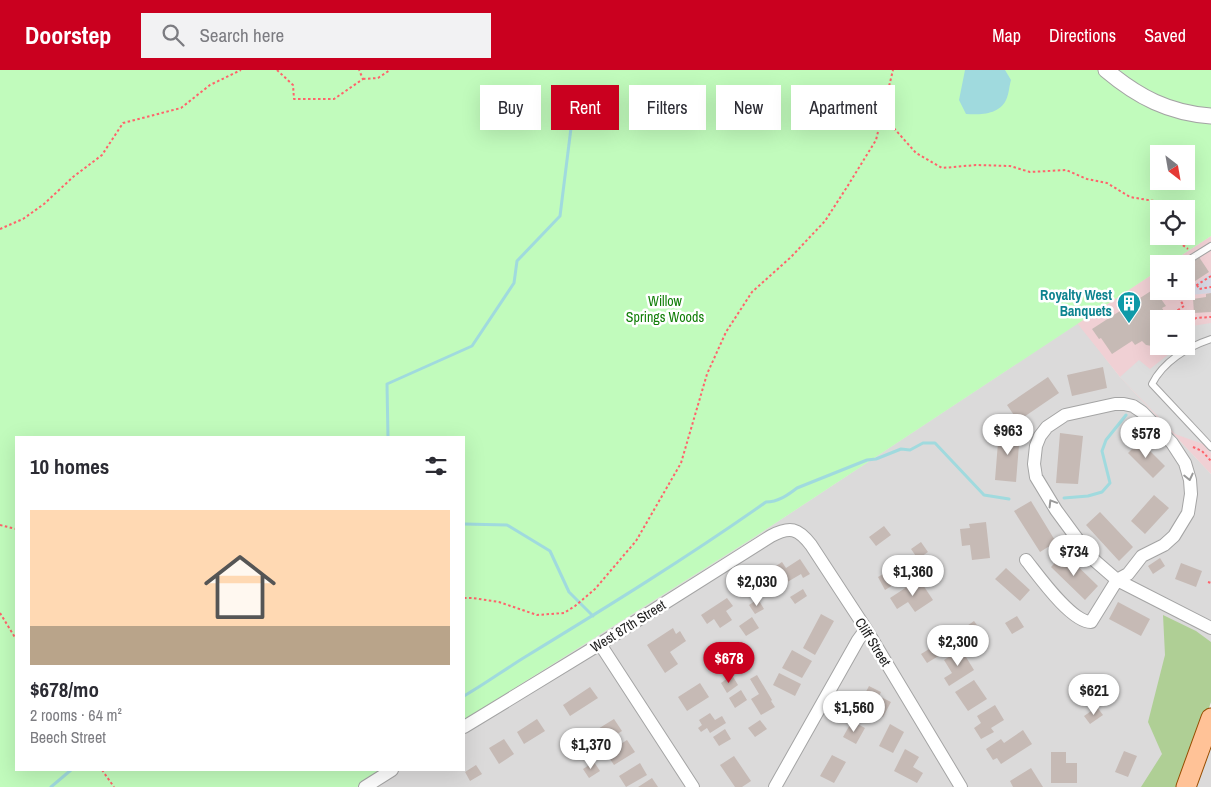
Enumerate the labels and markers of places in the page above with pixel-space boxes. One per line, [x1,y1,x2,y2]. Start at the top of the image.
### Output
place label: Royalty West Banquets [1040,286,1112,320]
building icon: Royalty West Banquets [1116,290,1142,324]
pin: $963 [978,414,1038,456]
pin: $578 [1116,416,1176,459]
pin: $734 [1044,534,1104,577]
pin: $1,360 [872,554,954,597]
pin: $2,030 [716,564,798,607]
pin: $2,300 [917,624,999,667]
pin: $678 [699,642,759,684]
pin: $621 [1064,674,1124,716]
pin: $1,560 [813,690,895,733]
pin: $1,370 [550,728,632,770]

